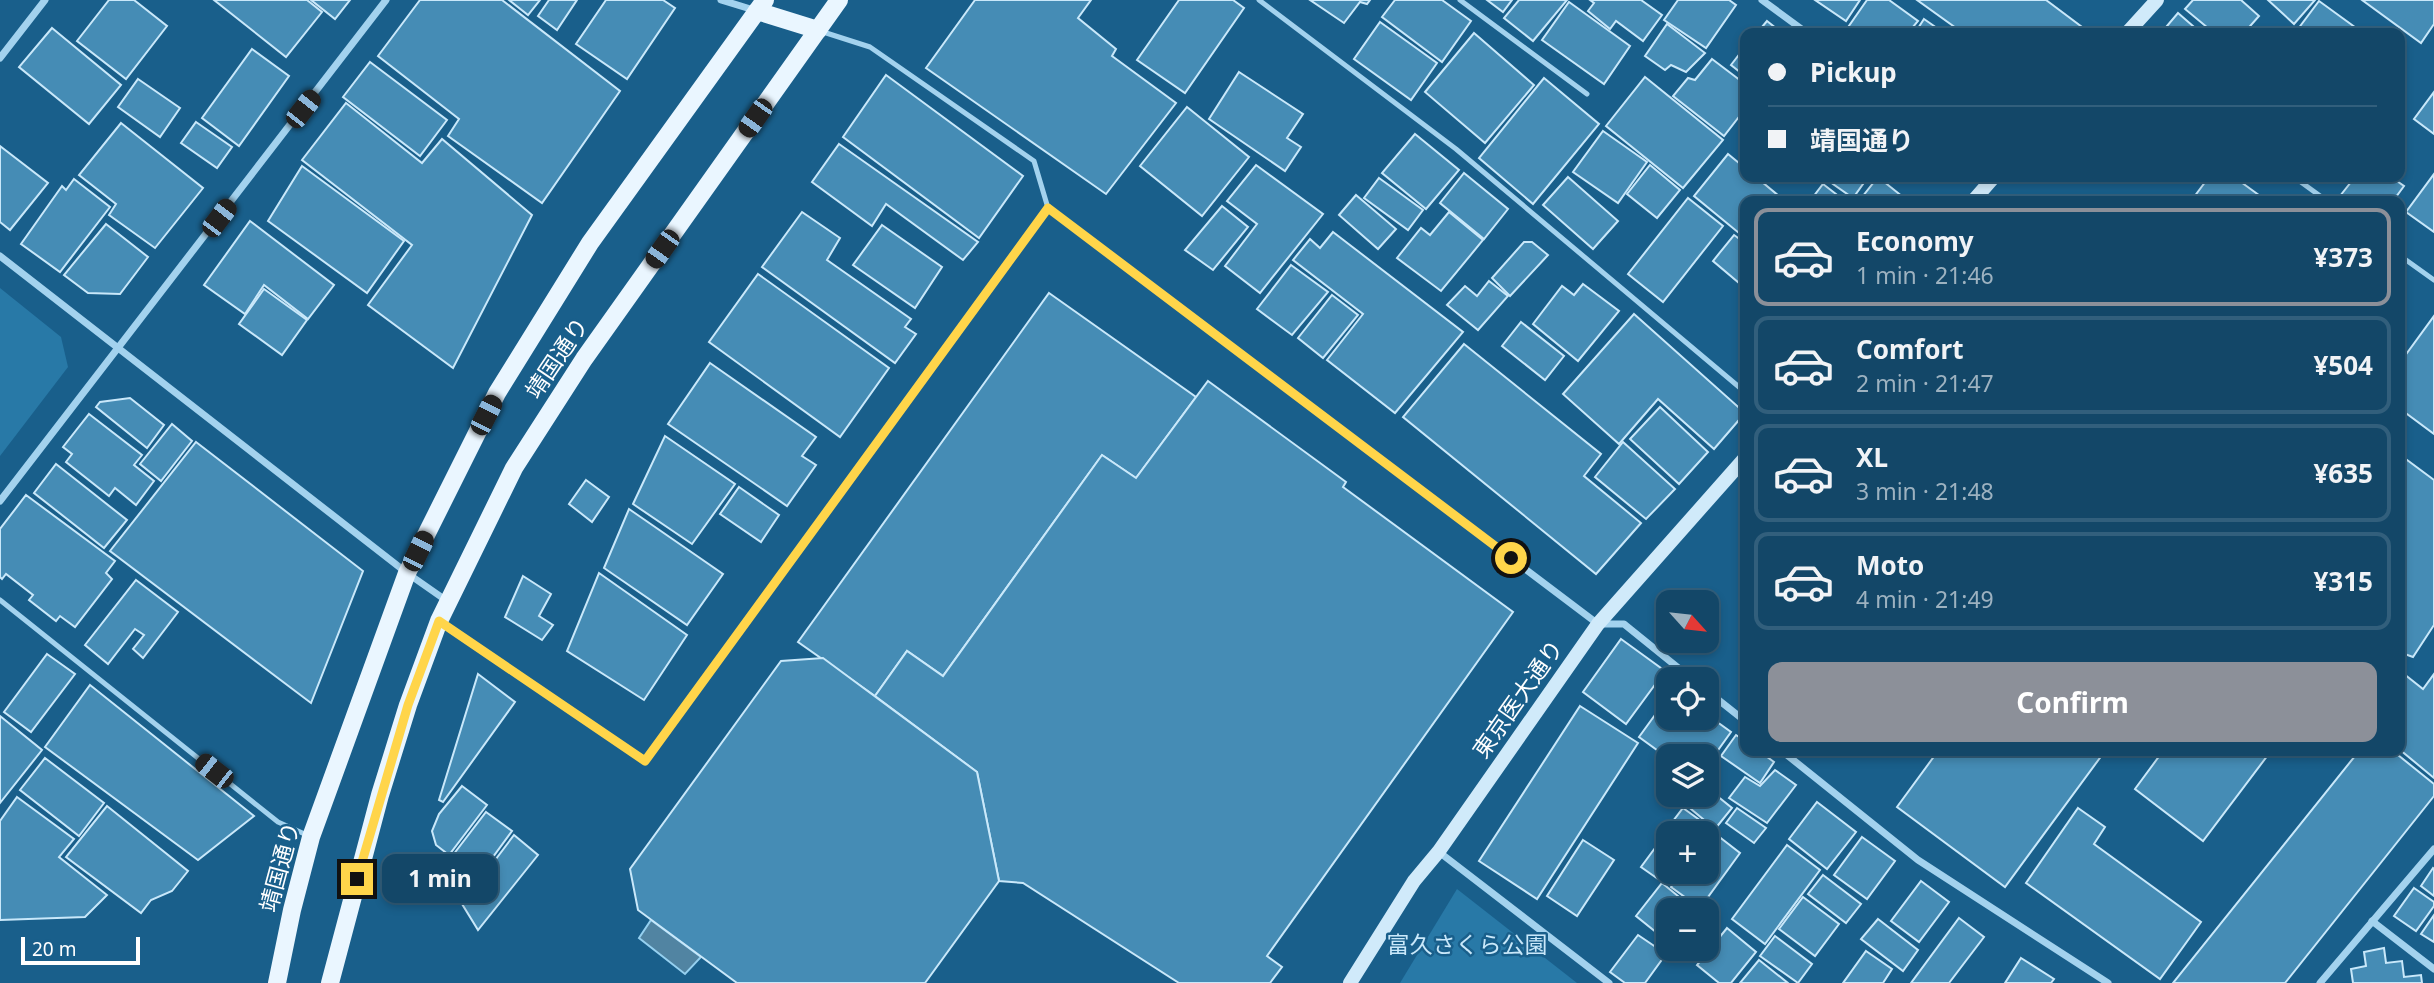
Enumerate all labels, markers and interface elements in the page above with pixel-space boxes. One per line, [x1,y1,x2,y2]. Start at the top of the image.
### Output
text: Pickup [1810,54,1897,90]
car [282,86,325,132]
car [735,95,776,141]
text: 靖国通り [1810,122,1914,158]
car [198,195,241,241]
text: Economy [1856,223,1974,259]
car [642,226,683,272]
icon: car [1772,226,1835,289]
text: ¥373 [2314,239,2373,275]
text: 1 min · 21:46 [1856,259,1994,291]
street label: 靖国通り [517,310,595,405]
text: Comfort [1856,331,1964,367]
icon: car [1772,334,1835,397]
text: ¥504 [2314,347,2373,383]
text: 2 min · 21:47 [1856,367,1994,399]
car [468,392,505,438]
text: XL [1856,439,1888,475]
icon: car [1772,442,1835,505]
text: ¥635 [2314,455,2373,491]
text: 3 min · 21:48 [1856,475,1994,507]
car [400,528,437,574]
route start [1495,542,1527,574]
text: Moto [1856,547,1924,583]
icon: car [1772,550,1835,613]
text: ¥315 [2314,563,2373,599]
text: 4 min · 21:49 [1856,583,1994,615]
north arrow [1656,590,1718,653]
map controls [1656,590,1719,961]
street label: 東京医大通り [1464,633,1570,764]
button: Confirm [1768,662,2377,742]
button: locate [1656,667,1719,730]
button: layers [1656,744,1719,807]
car [191,750,238,792]
street label: 靖国通り [252,818,306,915]
button: + [1656,821,1719,884]
callout: 1 min [382,854,497,903]
text: 1 min [408,862,472,894]
route end [341,863,373,895]
button: − [1656,898,1719,961]
park label: 富久さくら公園 [1387,928,1548,960]
scale bar [21,934,140,966]
text: 20 m [32,936,76,962]

